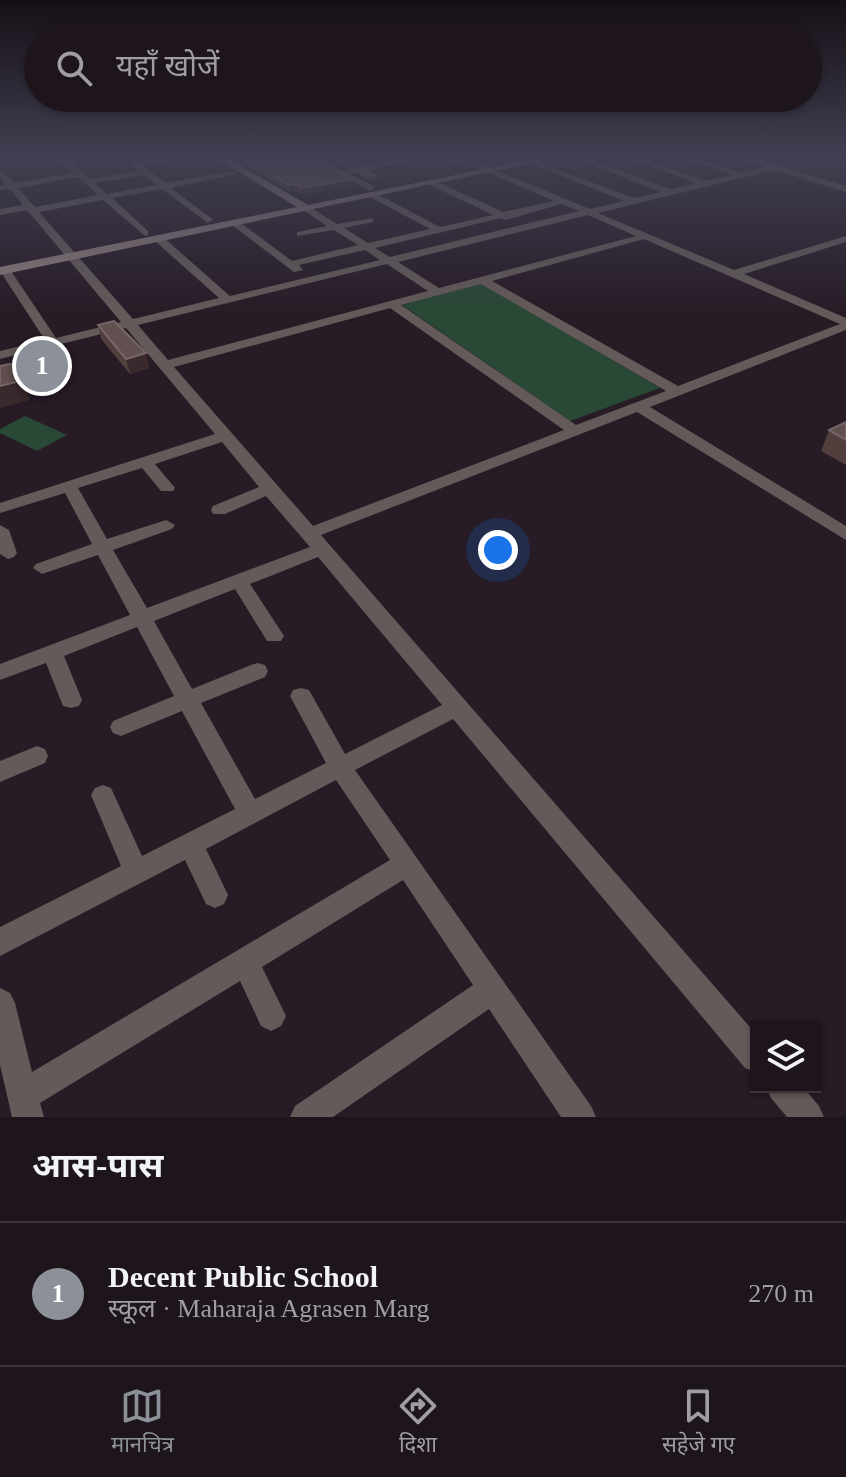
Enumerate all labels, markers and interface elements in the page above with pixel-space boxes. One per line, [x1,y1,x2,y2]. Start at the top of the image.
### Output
search box [24,24,822,112]
icon: search [52,46,96,90]
text: यहाँ खोजें [116,49,219,82]
pin: 1 [16,336,68,396]
your location [478,530,518,570]
map controls [750,1021,822,1093]
button: layers [750,1021,822,1093]
text: आस-पास [32,1147,163,1184]
text: Decent Public School [108,1260,378,1293]
text: 1 [52,1279,65,1308]
text: 270 m [748,1279,814,1308]
text: स्कूल · Maharaja Agrasen Marg [108,1294,430,1323]
tab: मानचित्र [111,1384,174,1461]
tab: दिशा [396,1384,440,1461]
tab: सहेजे गए [662,1384,735,1461]

